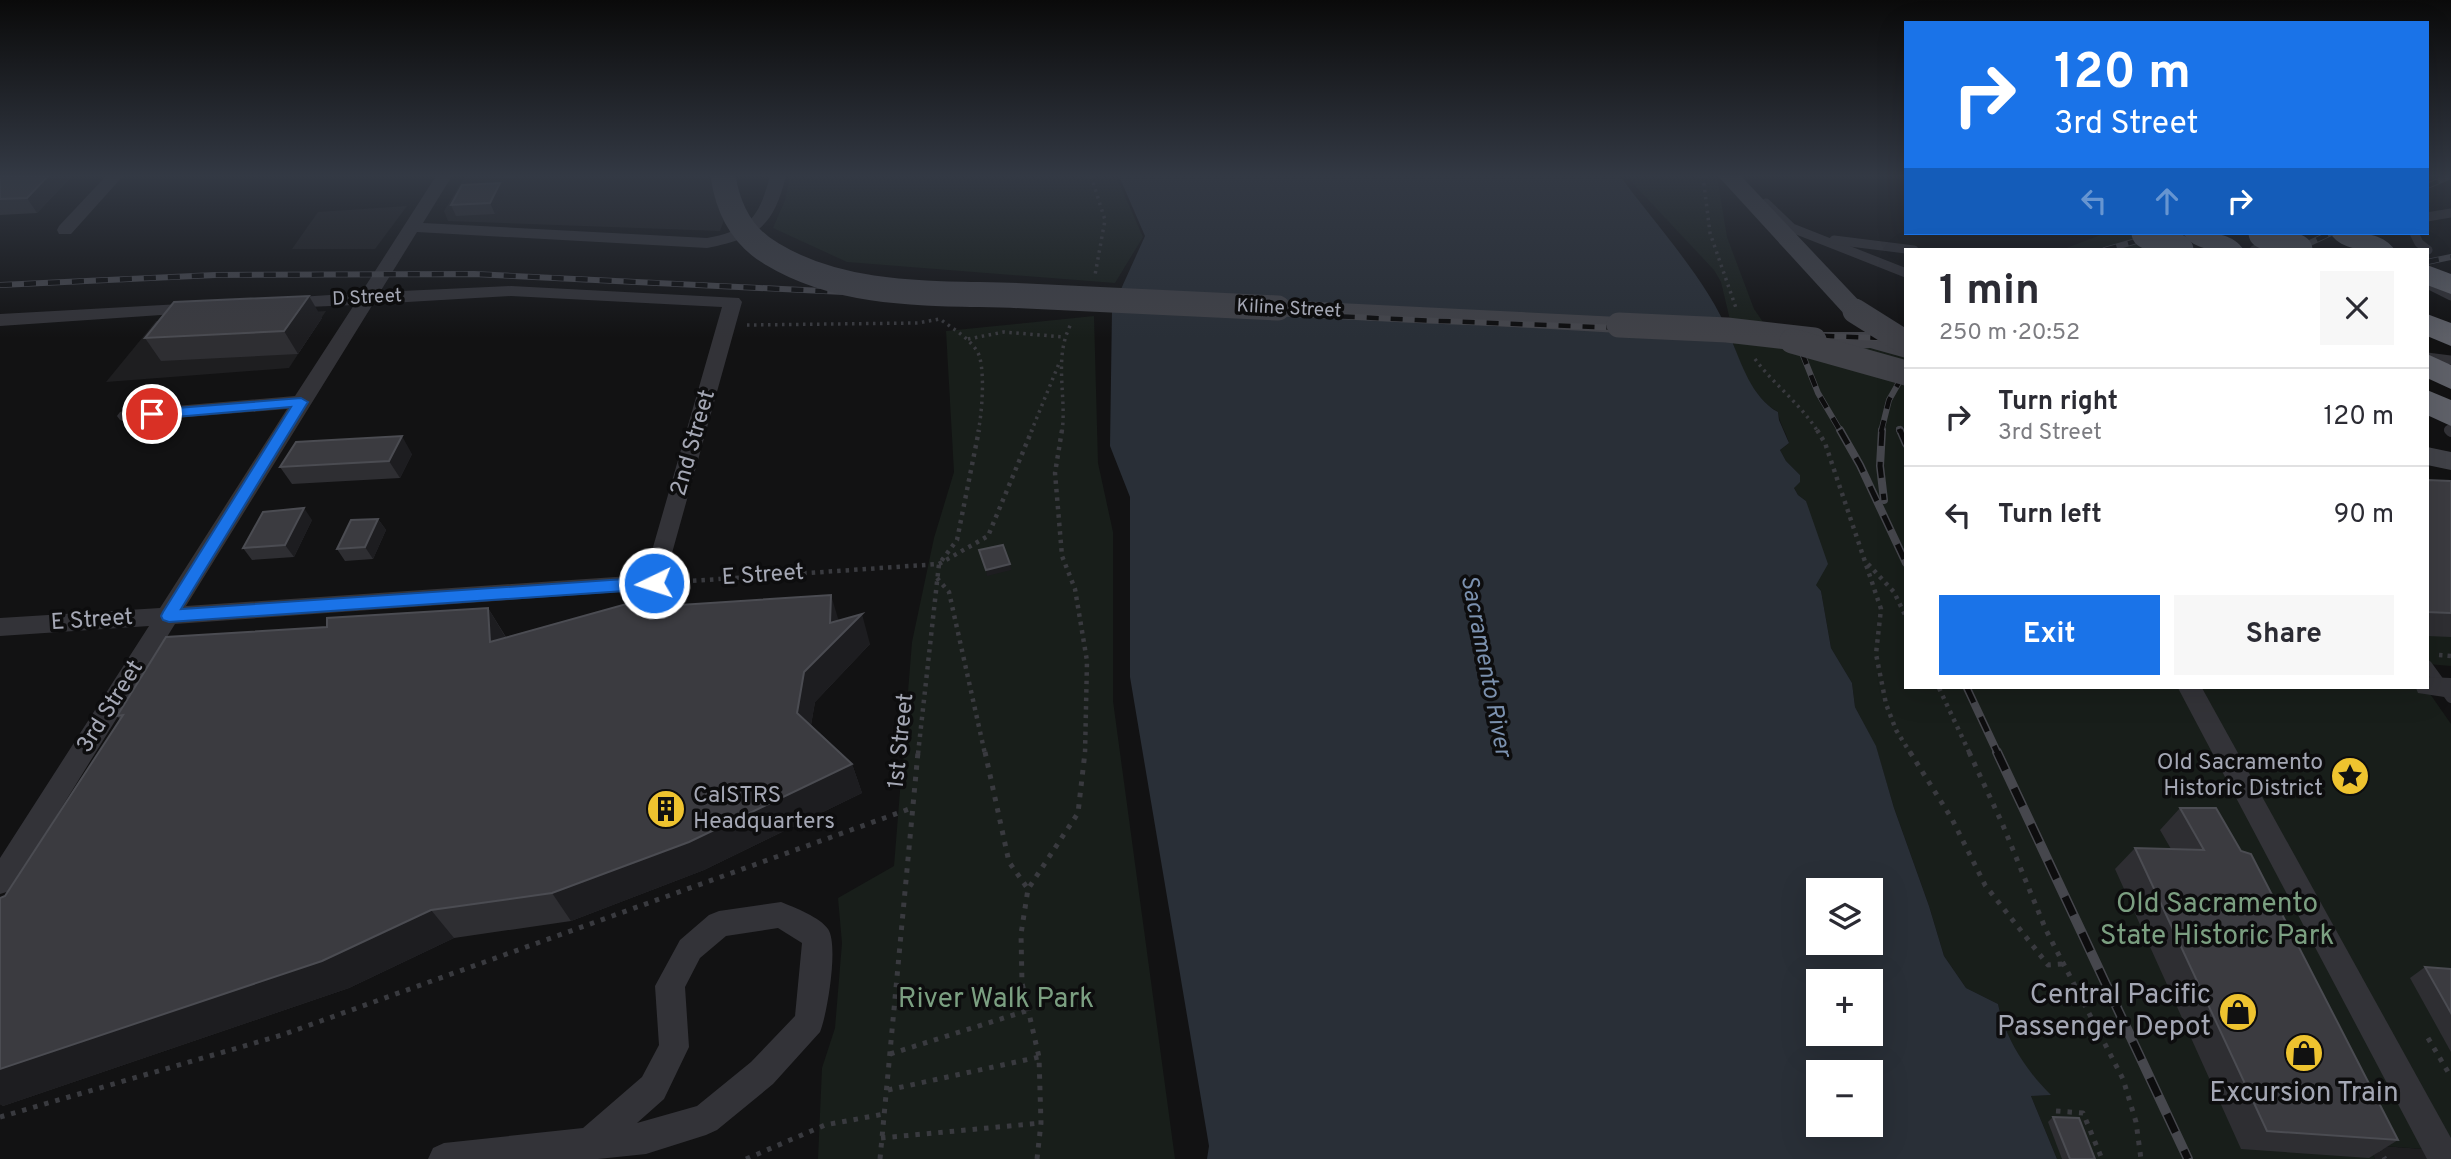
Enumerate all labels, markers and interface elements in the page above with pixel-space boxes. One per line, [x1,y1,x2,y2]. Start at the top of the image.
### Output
text: 120 m [2054,44,2191,106]
icon: right [1939,49,2030,140]
text: 3rd Street [2054,105,2199,145]
icon: left [2075,182,2113,220]
icon: ahead [2148,182,2186,220]
icon: right [2221,182,2259,220]
text: 1 min [1939,266,2040,319]
button: close [2320,271,2394,345]
street label: D Street [332,284,402,312]
street label: Kiline Street [1236,294,1342,324]
text: 250 m · 20:52 [1939,319,2080,348]
pin [122,384,182,444]
text: Turn right [1998,386,2118,419]
street label: 2nd Street [665,387,723,499]
icon: arrive [133,395,171,433]
icon: right [1939,398,1977,436]
text: 120 m [2324,401,2394,434]
text: 3rd Street [1998,419,2102,448]
icon: left [1939,496,1977,534]
text: Turn left [1998,499,2102,532]
text: 90 m [2334,499,2394,532]
position arrow [617,546,691,620]
street label: E Street [721,559,805,593]
water label: Sacramento River [1453,573,1518,761]
button: Exit [1939,595,2160,675]
button: Share [2174,595,2394,675]
street label: E Street [50,604,134,638]
street label: 3rd Street [71,655,151,759]
street label: 1st Street [883,692,921,790]
place label: Old Sacramento Historic District [2157,749,2323,804]
place icon: Old Sacramento Historic District [2329,755,2371,797]
place label: CalSTRS Headquarters [693,782,835,837]
building icon: CalSTRS Headquarters [645,788,687,830]
map controls [1806,878,1883,1137]
button: layers [1806,878,1883,955]
park label: Old Sacramento State Historic Park [2100,887,2334,955]
button: + [1806,969,1883,1046]
place label: Central Pacific Passenger Depot [1997,978,2211,1046]
park label: River Walk Park [898,982,1094,1018]
shop icon: Central Pacific Passenger Depot [2217,991,2259,1033]
shop icon: Excursion Train [2283,1032,2325,1074]
button: − [1806,1060,1883,1137]
place label: Excursion Train [2209,1076,2399,1112]

